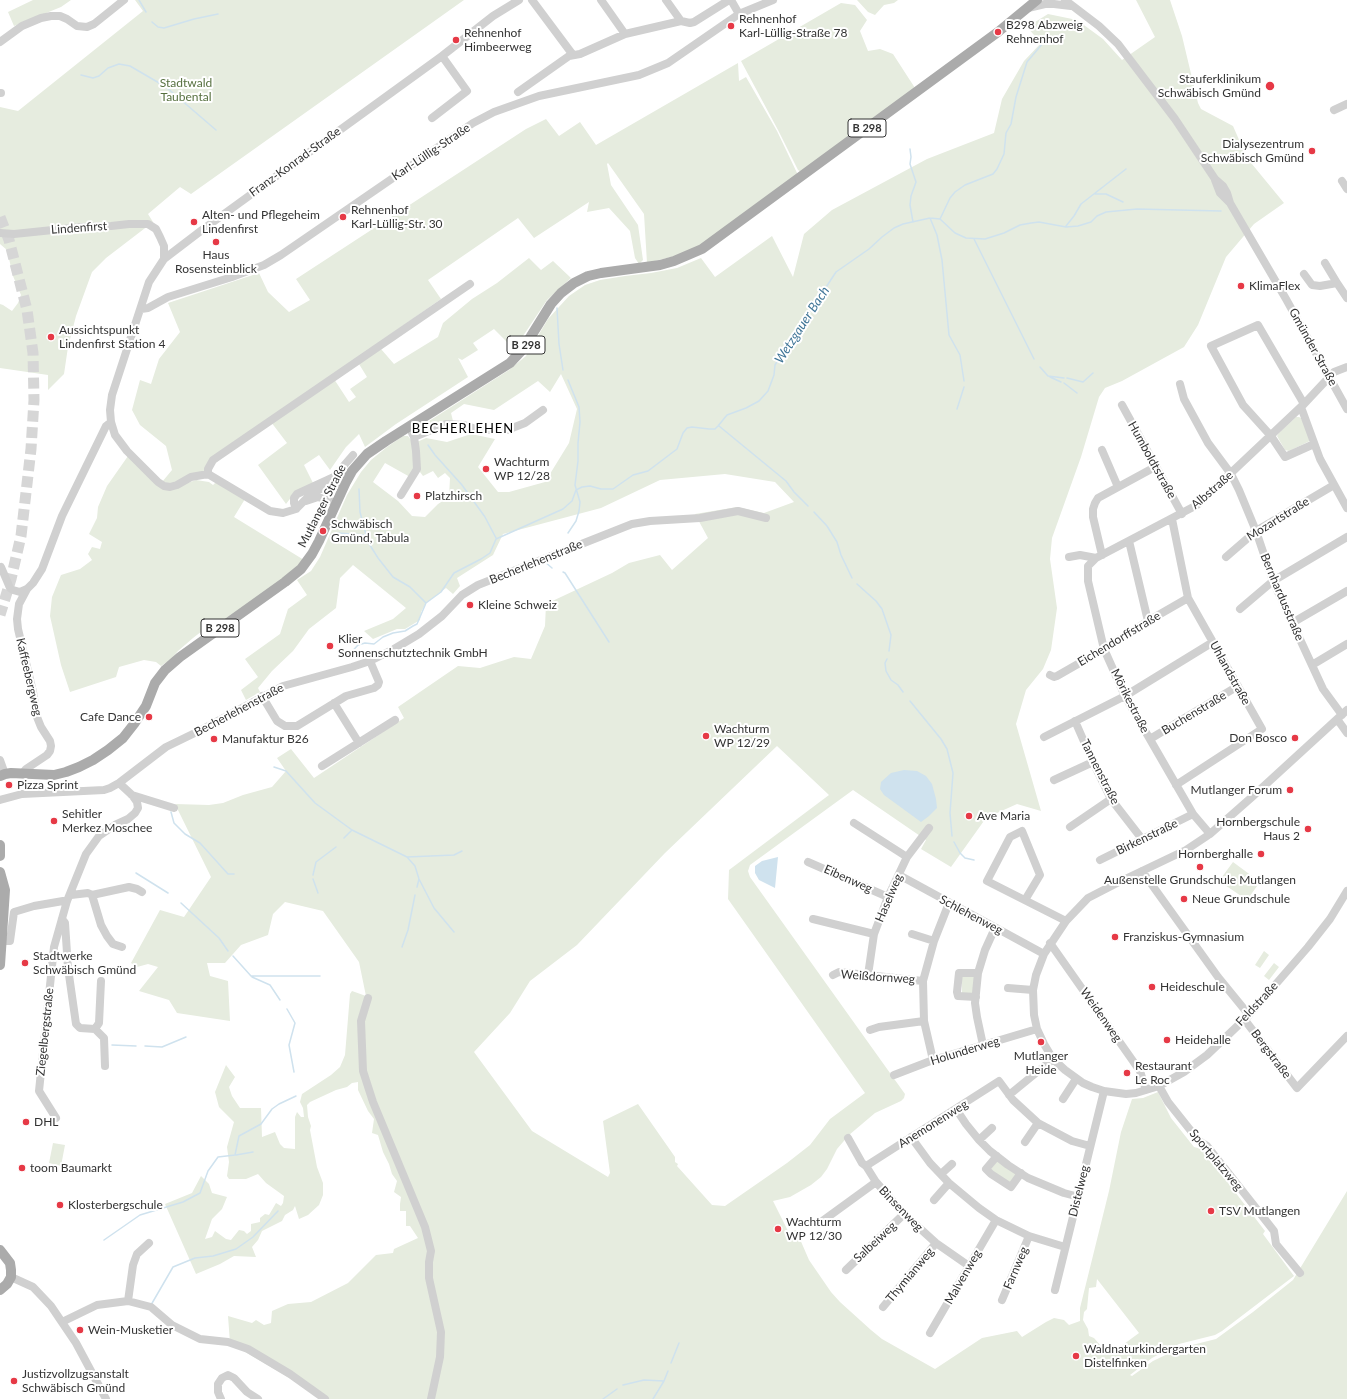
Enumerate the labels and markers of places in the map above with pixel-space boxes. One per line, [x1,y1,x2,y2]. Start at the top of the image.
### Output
place label: Rehnenhof Karl-Lüllig-Straße 78 [739,12,847,40]
place label: B298 Abzweig Rehnenhof [1006,18,1083,46]
marker: Rehnenhof Karl-Lüllig-Straße 78 [726,21,736,31]
place label: Rehnenhof Himbeerweg [464,26,531,54]
marker: B298 Abzweig Rehnenhof [993,27,1003,37]
marker: Rehnenhof Himbeerweg [451,35,461,45]
place label: Stauferklinikum Schwäbisch Gmünd [1158,72,1261,100]
marker: Stauferklinikum Schwäbisch Gmünd [1264,80,1276,92]
place label: Dialysezentrum Schwäbisch Gmünd [1201,137,1304,165]
marker: Dialysezentrum Schwäbisch Gmünd [1307,146,1317,156]
place label: Rehnenhof Karl-Lüllig-Str. 30 [351,203,443,231]
place label: Alten- und Pflegeheim Lindenfirst [202,208,320,236]
marker: Rehnenhof Karl-Lüllig-Str. 30 [338,212,348,222]
marker: Alten- und Pflegeheim Lindenfirst [189,217,199,227]
marker: Haus Rosensteinblick [211,237,221,247]
place label: Haus Rosensteinblick [175,248,257,276]
place label: KlimaFlex [1249,279,1300,293]
marker: KlimaFlex [1236,281,1246,291]
place label: Aussichtspunkt Lindenfirst Station 4 [59,323,166,351]
marker: Aussichtspunkt Lindenfirst Station 4 [46,332,56,342]
place label: Wachturm WP 12/28 [494,455,550,483]
marker: Wachturm WP 12/28 [481,464,491,474]
place label: Platzhirsch [425,489,482,503]
marker: Platzhirsch [412,491,422,501]
place label: Schwäbisch Gmünd, Tabula [331,517,409,545]
marker: Schwäbisch Gmünd, Tabula [318,526,328,536]
place label: Kleine Schweiz [478,598,557,612]
marker: Kleine Schweiz [465,600,475,610]
place label: Klier Sonnenschutztechnik GmbH [338,632,488,660]
marker: Klier Sonnenschutztechnik GmbH [325,641,335,651]
place label: Cafe Dance [80,710,141,724]
marker: Cafe Dance [144,712,154,722]
place label: Wachturm WP 12/29 [714,722,770,750]
marker: Wachturm WP 12/29 [701,731,711,741]
place label: Don Bosco [1229,731,1287,745]
place label: Manufaktur B26 [222,732,309,746]
marker: Don Bosco [1290,733,1300,743]
marker: Manufaktur B26 [209,734,219,744]
place label: Pizza Sprint [17,778,78,792]
marker: Pizza Sprint [4,780,14,790]
place label: Mutlanger Forum [1191,783,1282,797]
marker: Mutlanger Forum [1285,785,1295,795]
place label: Sehitler Merkez Moschee [62,807,152,835]
place label: Ave Maria [977,809,1030,823]
marker: Ave Maria [964,811,974,821]
place label: Hornbergschule Haus 2 [1216,815,1300,843]
marker: Sehitler Merkez Moschee [49,816,59,826]
marker: Hornbergschule Haus 2 [1303,824,1313,834]
place label: Hornberghalle [1178,847,1253,861]
marker: Hornberghalle [1256,849,1266,859]
marker: Außenstelle Grundschule Mutlangen [1195,862,1205,872]
place label: Außenstelle Grundschule Mutlangen [1104,873,1296,887]
place label: Neue Grundschule [1192,892,1290,906]
marker: Neue Grundschule [1179,894,1189,904]
place label: Franziskus-Gymnasium [1123,930,1244,944]
marker: Franziskus-Gymnasium [1110,932,1120,942]
place label: Stadtwerke Schwäbisch Gmünd [33,949,136,977]
marker: Stadtwerke Schwäbisch Gmünd [20,958,30,968]
place label: Heideschule [1160,980,1225,994]
marker: Heideschule [1147,982,1157,992]
place label: Heidehalle [1175,1033,1231,1047]
marker: Heidehalle [1162,1035,1172,1045]
marker: Mutlanger Heide [1036,1037,1046,1047]
place label: Mutlanger Heide [1014,1049,1068,1077]
place label: Restaurant Le Roc [1135,1059,1192,1087]
marker: Restaurant Le Roc [1122,1068,1132,1078]
place label: DHL [34,1115,58,1129]
marker: DHL [21,1117,31,1127]
place label: toom Baumarkt [30,1161,112,1175]
marker: toom Baumarkt [17,1163,27,1173]
place label: Klosterbergschule [68,1198,163,1212]
marker: Klosterbergschule [55,1200,65,1210]
place label: TSV Mutlangen [1219,1204,1300,1218]
marker: TSV Mutlangen [1206,1206,1216,1216]
place label: Wachturm WP 12/30 [786,1215,842,1243]
marker: Wachturm WP 12/30 [773,1224,783,1234]
place label: Wein-Musketier [88,1323,173,1337]
marker: Wein-Musketier [75,1325,85,1335]
place label: Waldnaturkindergarten Distelfinken [1084,1342,1206,1370]
marker: Waldnaturkindergarten Distelfinken [1071,1351,1081,1361]
place label: Justizvollzugsanstalt Schwäbisch Gmünd [22,1367,129,1395]
marker: Justizvollzugsanstalt Schwäbisch Gmünd [9,1376,19,1386]

